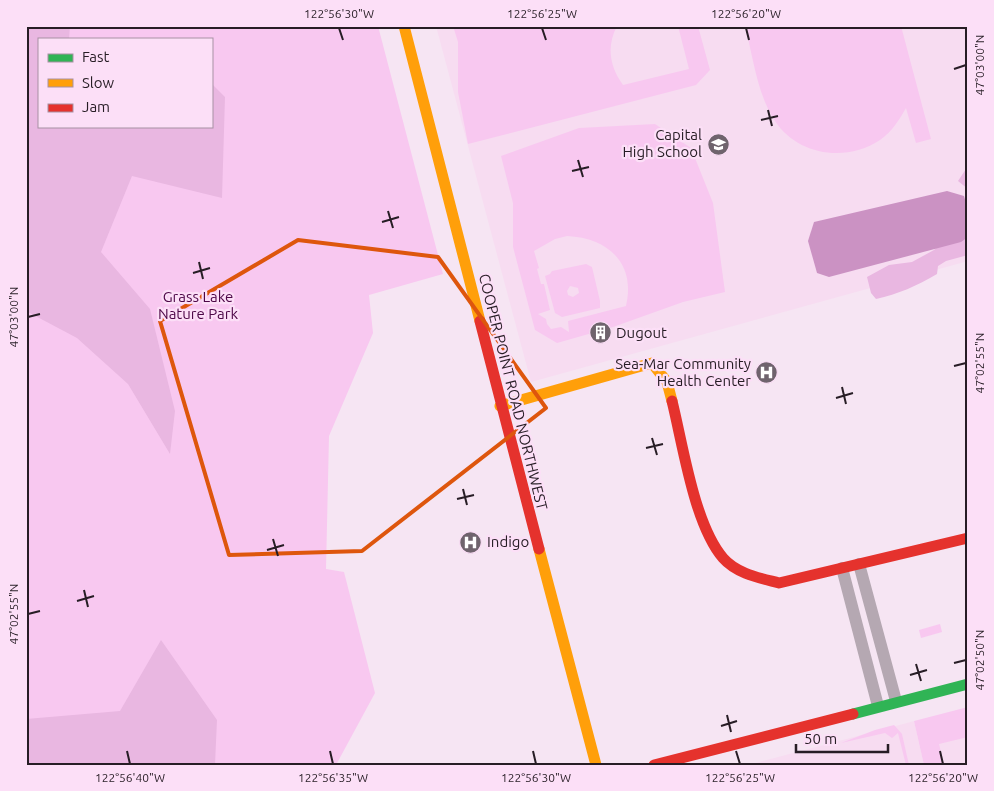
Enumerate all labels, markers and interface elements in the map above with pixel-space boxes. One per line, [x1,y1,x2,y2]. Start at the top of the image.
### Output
text: 122°56'30"W [304,7,374,20]
text: 122°56'25"W [507,7,577,20]
text: 122°56'20"W [711,7,781,20]
text: 47°03'00"N [973,35,986,95]
legend [38,38,212,128]
text: Fast [82,48,110,65]
text: Slow [82,74,115,91]
text: Jam [82,98,110,115]
place label: Capital High School [622,126,702,160]
school or university icon: Capital High School [706,132,730,156]
street label: COOPER POINT ROAD NORTHWEST [476,272,551,512]
text: 47°03'00"N [7,287,20,347]
park label: Grass Lake Nature Park [158,288,238,322]
building icon: Dugout [588,321,612,345]
place label: Dugout [616,324,667,341]
text: 47°02'55"N [973,333,986,393]
place label: Sea-Mar Community Health Center [615,355,751,389]
hospital icon: Sea-Mar Community Health Center [755,361,779,385]
hospital icon: Indigo [459,530,483,554]
place label: Indigo [487,533,529,550]
text: 47°02'55"N [7,584,20,644]
text: 47°02'50"N [973,630,986,690]
scale bar [796,721,889,753]
text: 50 m [804,730,837,747]
text: 122°56'40"W [95,771,165,784]
text: 122°56'35"W [298,771,368,784]
text: 122°56'30"W [501,771,571,784]
text: 122°56'25"W [705,771,775,784]
text: 122°56'20"W [908,771,978,784]

